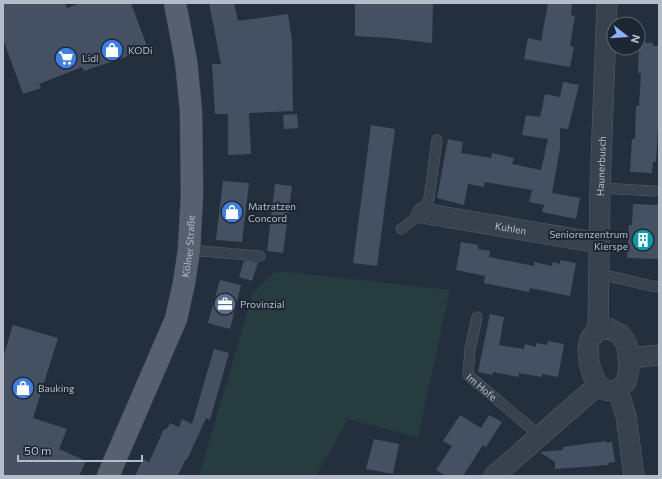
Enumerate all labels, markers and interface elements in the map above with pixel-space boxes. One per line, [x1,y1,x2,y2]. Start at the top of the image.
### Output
north arrow [606,16,646,56]
text: N [629,33,643,45]
shop icon: KODi [99,37,125,63]
place label: KODi [128,44,152,56]
supermarket icon: Lidl [53,45,79,71]
place label: Lidl [82,52,99,64]
street label: Haunerbusch [594,136,608,196]
shop icon: Matratzen Concord [219,199,245,225]
place label: Matratzen Concord [248,200,296,224]
street label: Kölner Straße [179,215,197,278]
street label: Kuhlen [494,219,527,237]
building icon: Seniorenzentrum Kierspe [630,227,656,253]
place label: Seniorenzentrum Kierspe [549,228,628,252]
office icon: Provinzial [212,291,238,317]
place label: Provinzial [240,298,285,310]
street label: Im Hofe [464,371,499,403]
shop icon: Bauking [10,375,36,401]
place label: Bauking [38,382,75,394]
scale bar [18,437,142,463]
text: 50 m [24,443,52,457]

